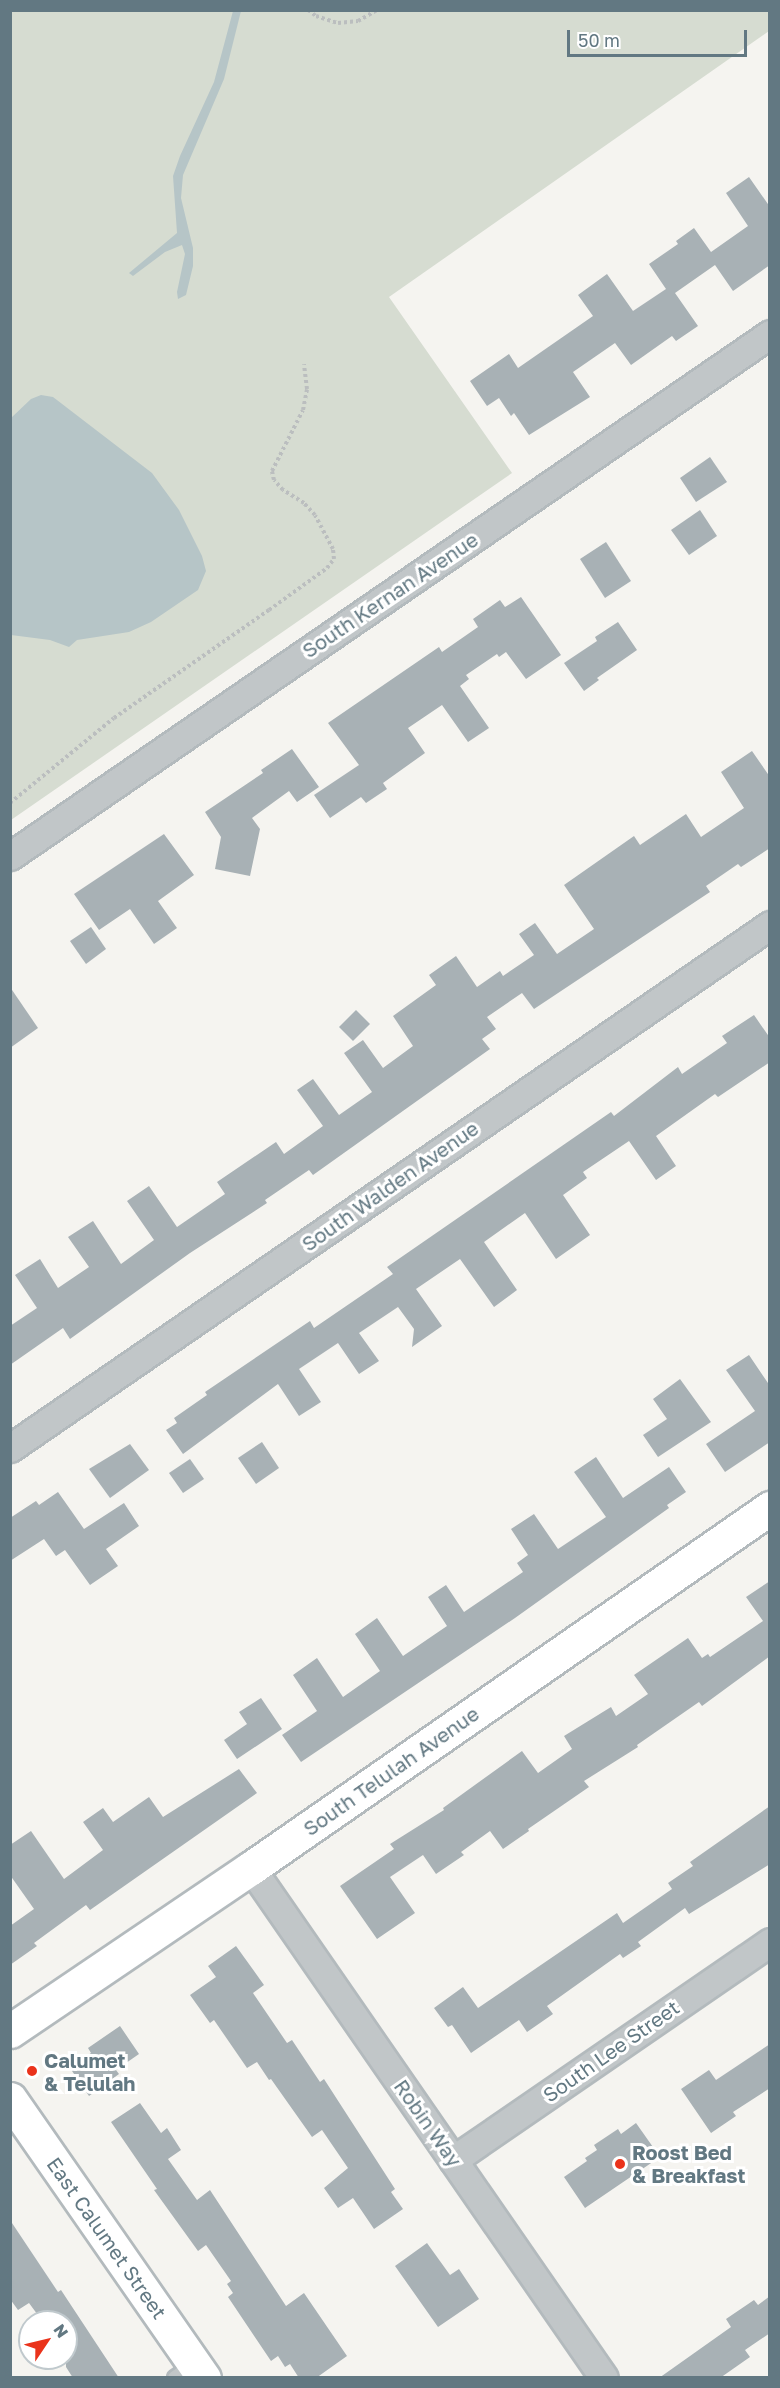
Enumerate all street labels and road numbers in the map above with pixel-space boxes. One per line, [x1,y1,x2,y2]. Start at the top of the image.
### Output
street label: South Kernan Avenue [298,527,482,663]
street label: South Walden Avenue [297,1116,483,1256]
street label: South Telulah Avenue [299,1701,483,1841]
street label: South Lee Street [538,1995,684,2107]
street label: Robin Way [389,2075,467,2171]
street label: East Calumet Street [42,2153,172,2323]

